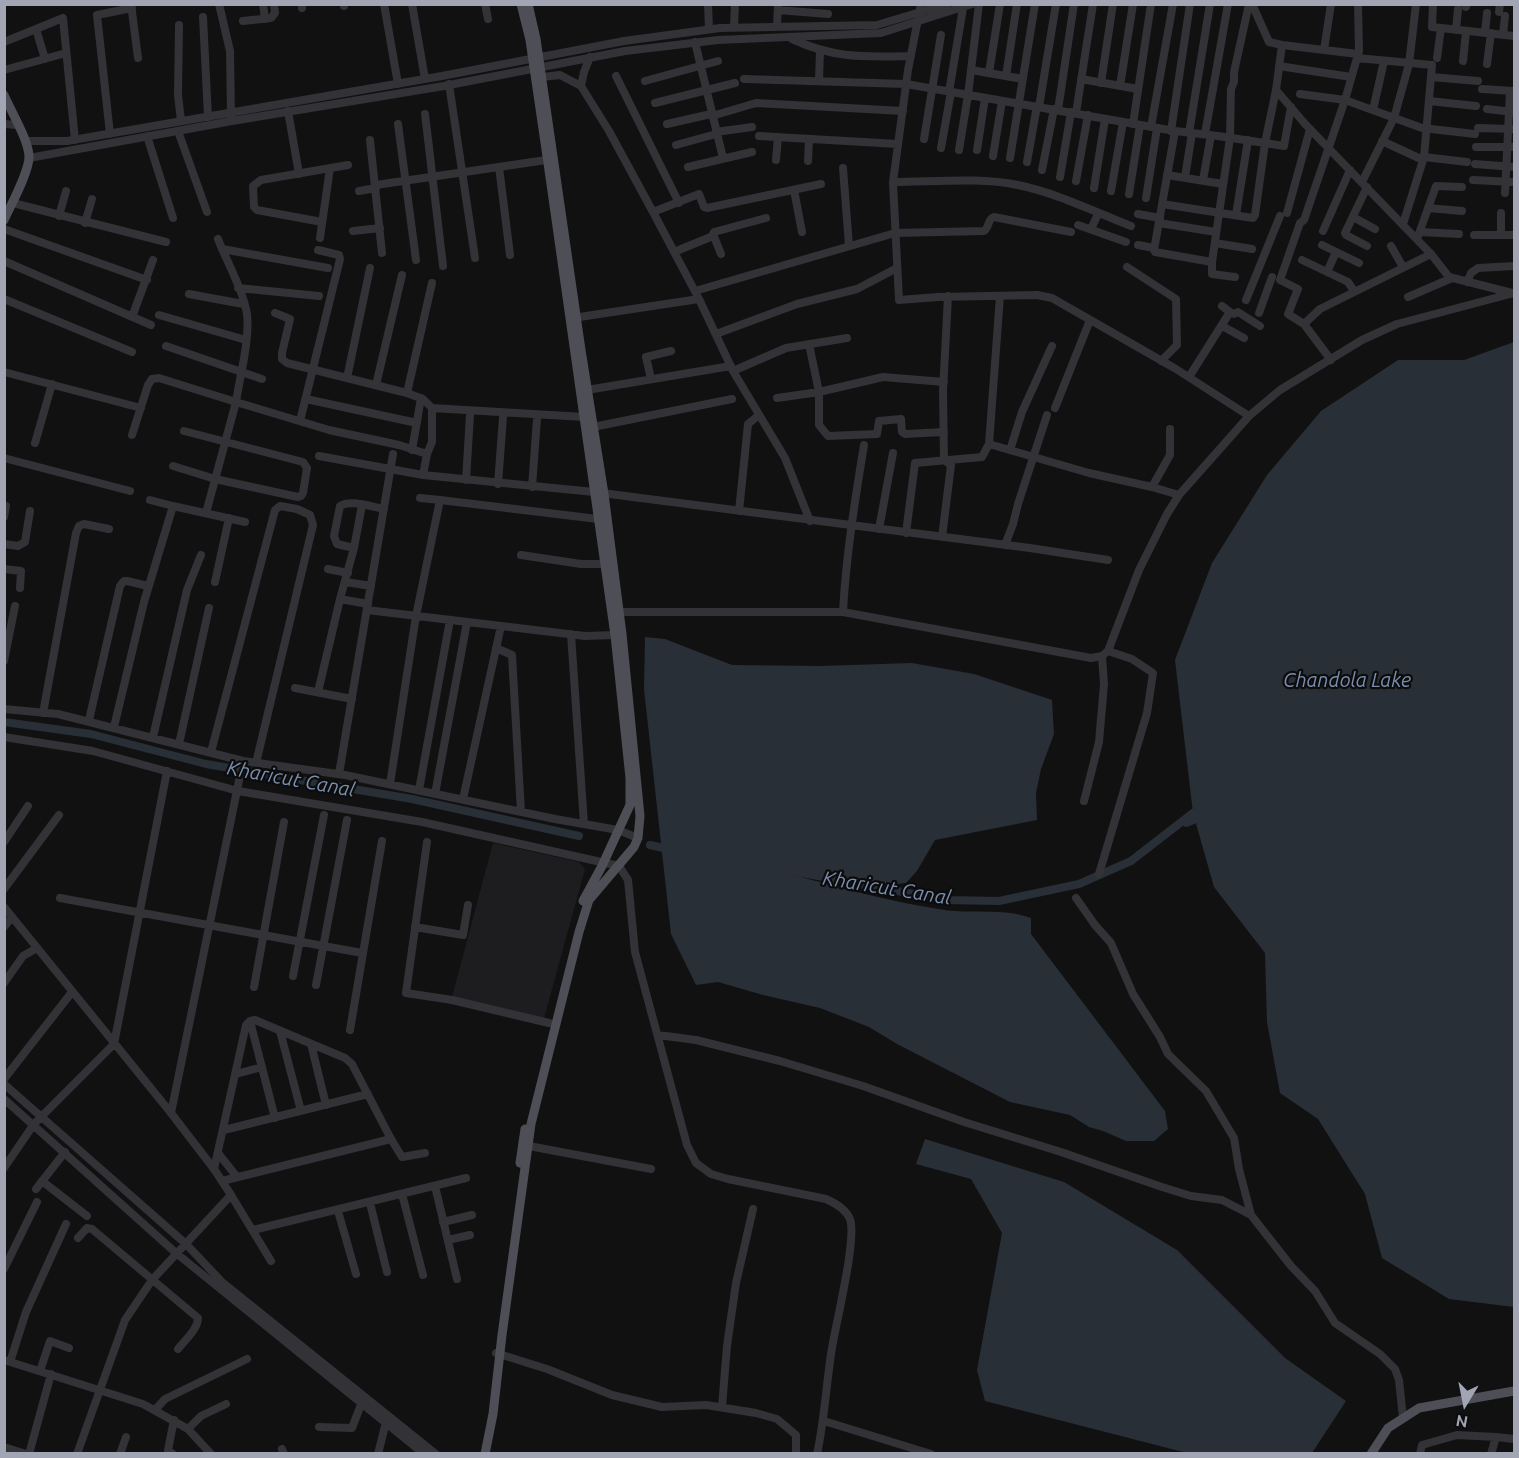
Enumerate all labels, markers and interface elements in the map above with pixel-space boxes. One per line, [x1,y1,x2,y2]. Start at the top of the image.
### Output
water label: Chandola Lake [1283,668,1411,692]
water label: Kharicut Canal [225,756,357,802]
water label: Kharicut Canal [821,866,953,910]
north arrow [1435,1374,1495,1434]
text: N [1454,1412,1469,1432]

